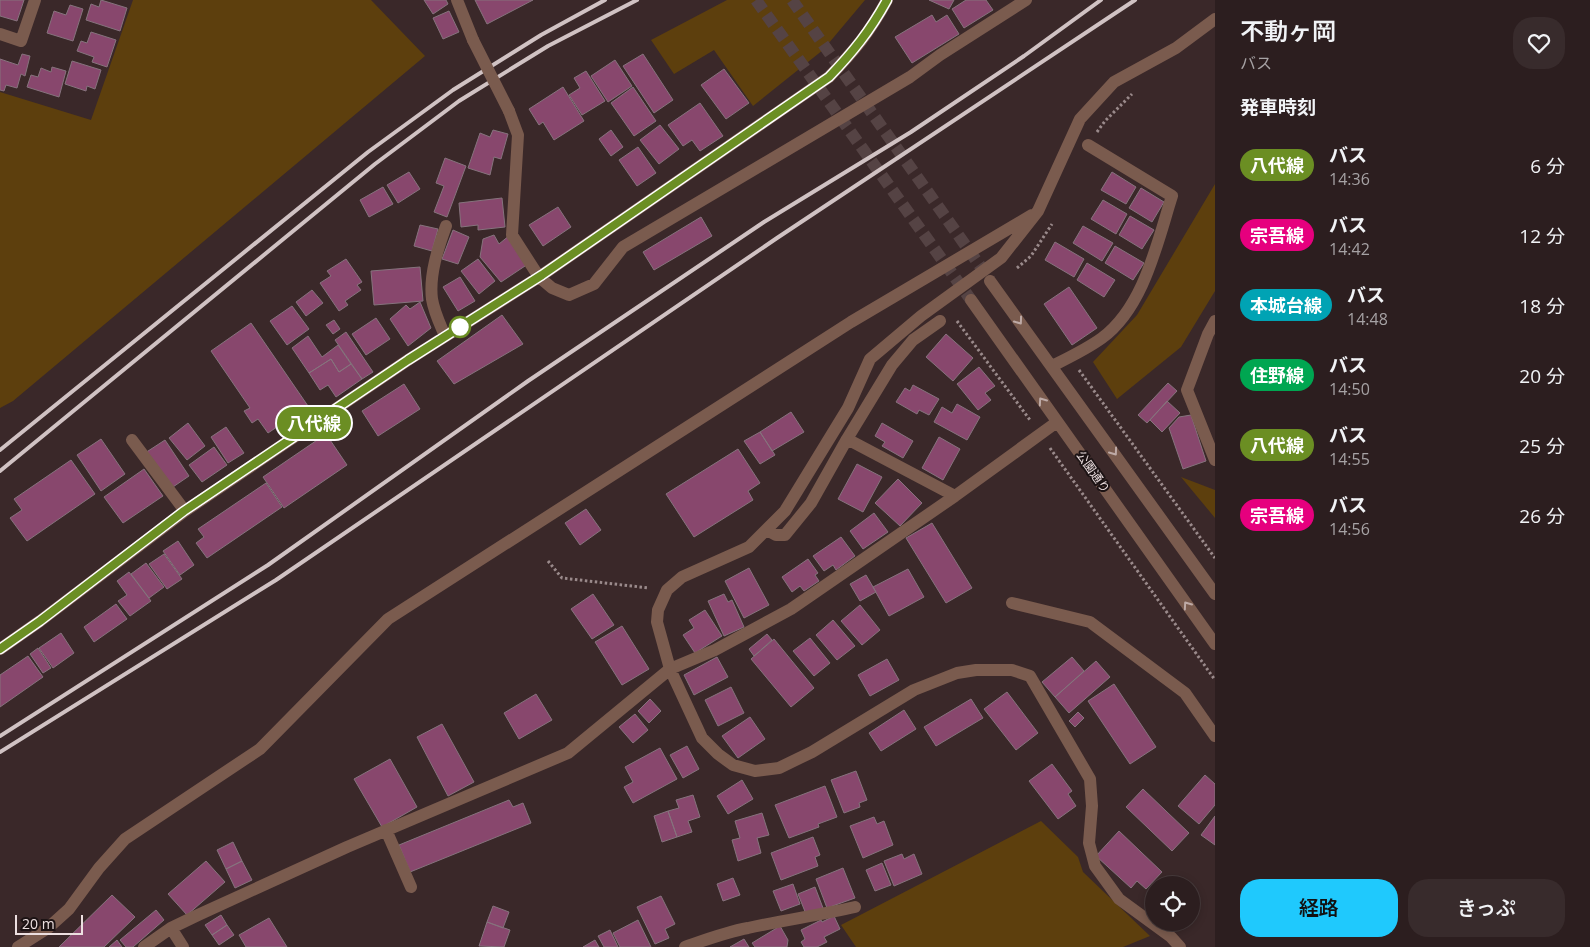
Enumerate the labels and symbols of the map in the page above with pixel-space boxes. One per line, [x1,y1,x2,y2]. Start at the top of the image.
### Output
one-way arrow [1012,315,1022,324]
unlabelled marker [449,316,471,338]
one-way arrow [1039,397,1048,407]
line badge: 八代線 [285,407,343,439]
street label: 公園通り [1073,447,1114,496]
one-way arrow [1107,447,1117,456]
one-way arrow [1184,601,1193,611]
scale bar [15,912,82,935]

